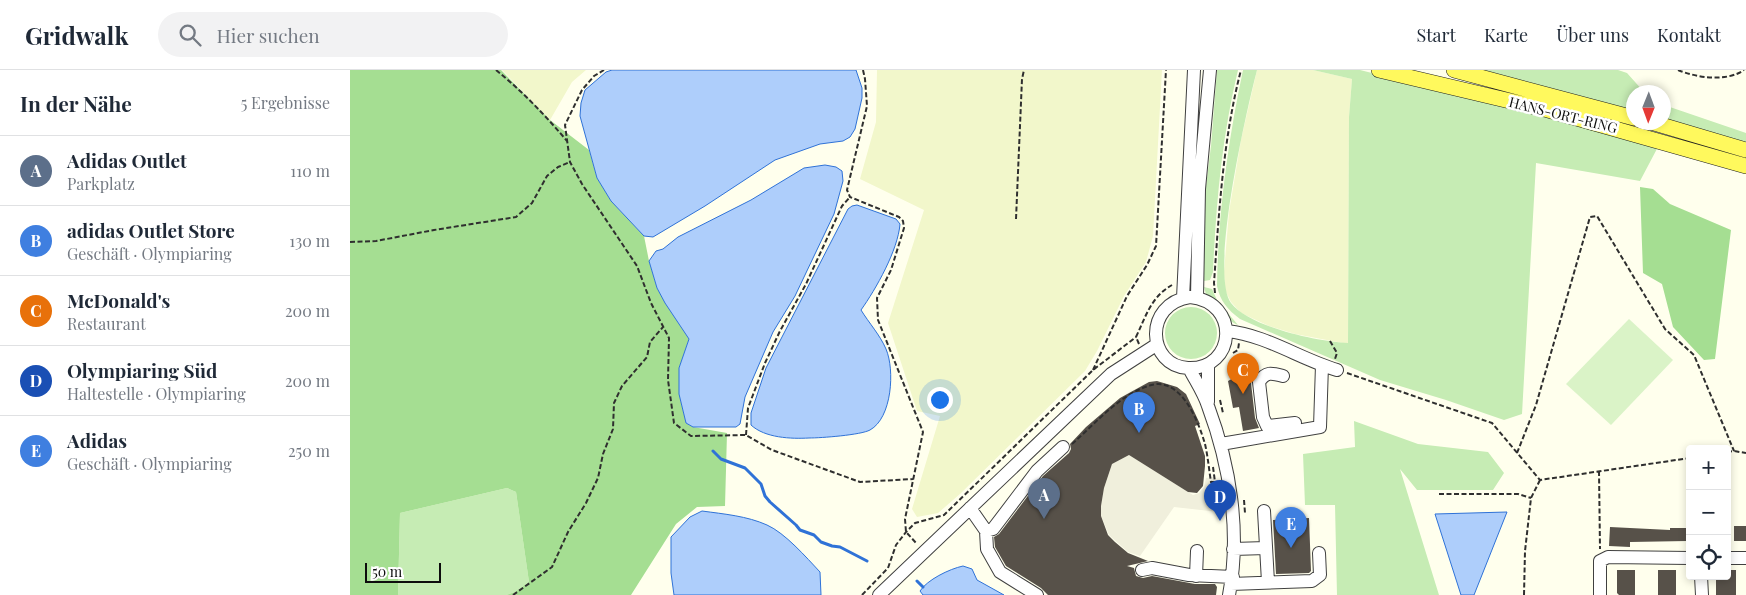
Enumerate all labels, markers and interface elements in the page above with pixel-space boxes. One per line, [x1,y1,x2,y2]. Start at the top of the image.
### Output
search box [158,12,508,57]
text: Gridwalk [25,19,128,51]
icon: search [176,21,204,49]
text: Hier suchen [216,22,320,48]
text: Start [1416,23,1456,47]
text: Karte [1484,23,1528,47]
text: Über uns [1556,23,1629,47]
text: Kontakt [1657,23,1721,47]
north arrow [1626,85,1671,130]
text: In der Nähe [20,89,132,117]
text: 5 Ergebnisse [241,92,330,113]
street label: HANS-ORT-RING [1507,92,1619,137]
text: Adidas Outlet [67,147,187,173]
text: A [31,160,41,181]
text: 110 m [290,160,330,181]
text: Parkplatz [67,173,135,194]
text: adidas Outlet Store [67,217,235,243]
text: B [31,230,41,251]
text: 130 m [289,230,330,251]
text: Geschäft · Olympiaring [67,243,232,264]
text: McDonald's [67,287,170,313]
text: C [30,300,42,321]
text: 200 m [285,300,330,321]
text: Restaurant [67,313,146,334]
pin: C [1227,353,1259,394]
text: Olympiaring Süd [67,357,217,383]
text: D [30,370,42,391]
text: 200 m [285,370,330,391]
text: Haltestelle · Olympiaring [67,383,246,404]
your location [927,387,953,413]
pin: B [1123,392,1155,433]
text: Adidas [67,427,127,453]
text: E [31,440,41,461]
text: 250 m [288,440,330,461]
map controls [1686,445,1731,580]
button: + [1686,445,1731,490]
text: Geschäft · Olympiaring [67,453,232,474]
pin: A [1028,478,1060,519]
pin: D [1204,480,1236,521]
button: − [1686,490,1731,535]
pin: E [1275,507,1307,548]
button: locate [1686,535,1731,580]
scale bar [365,560,441,583]
text: 50 m [372,562,402,581]

